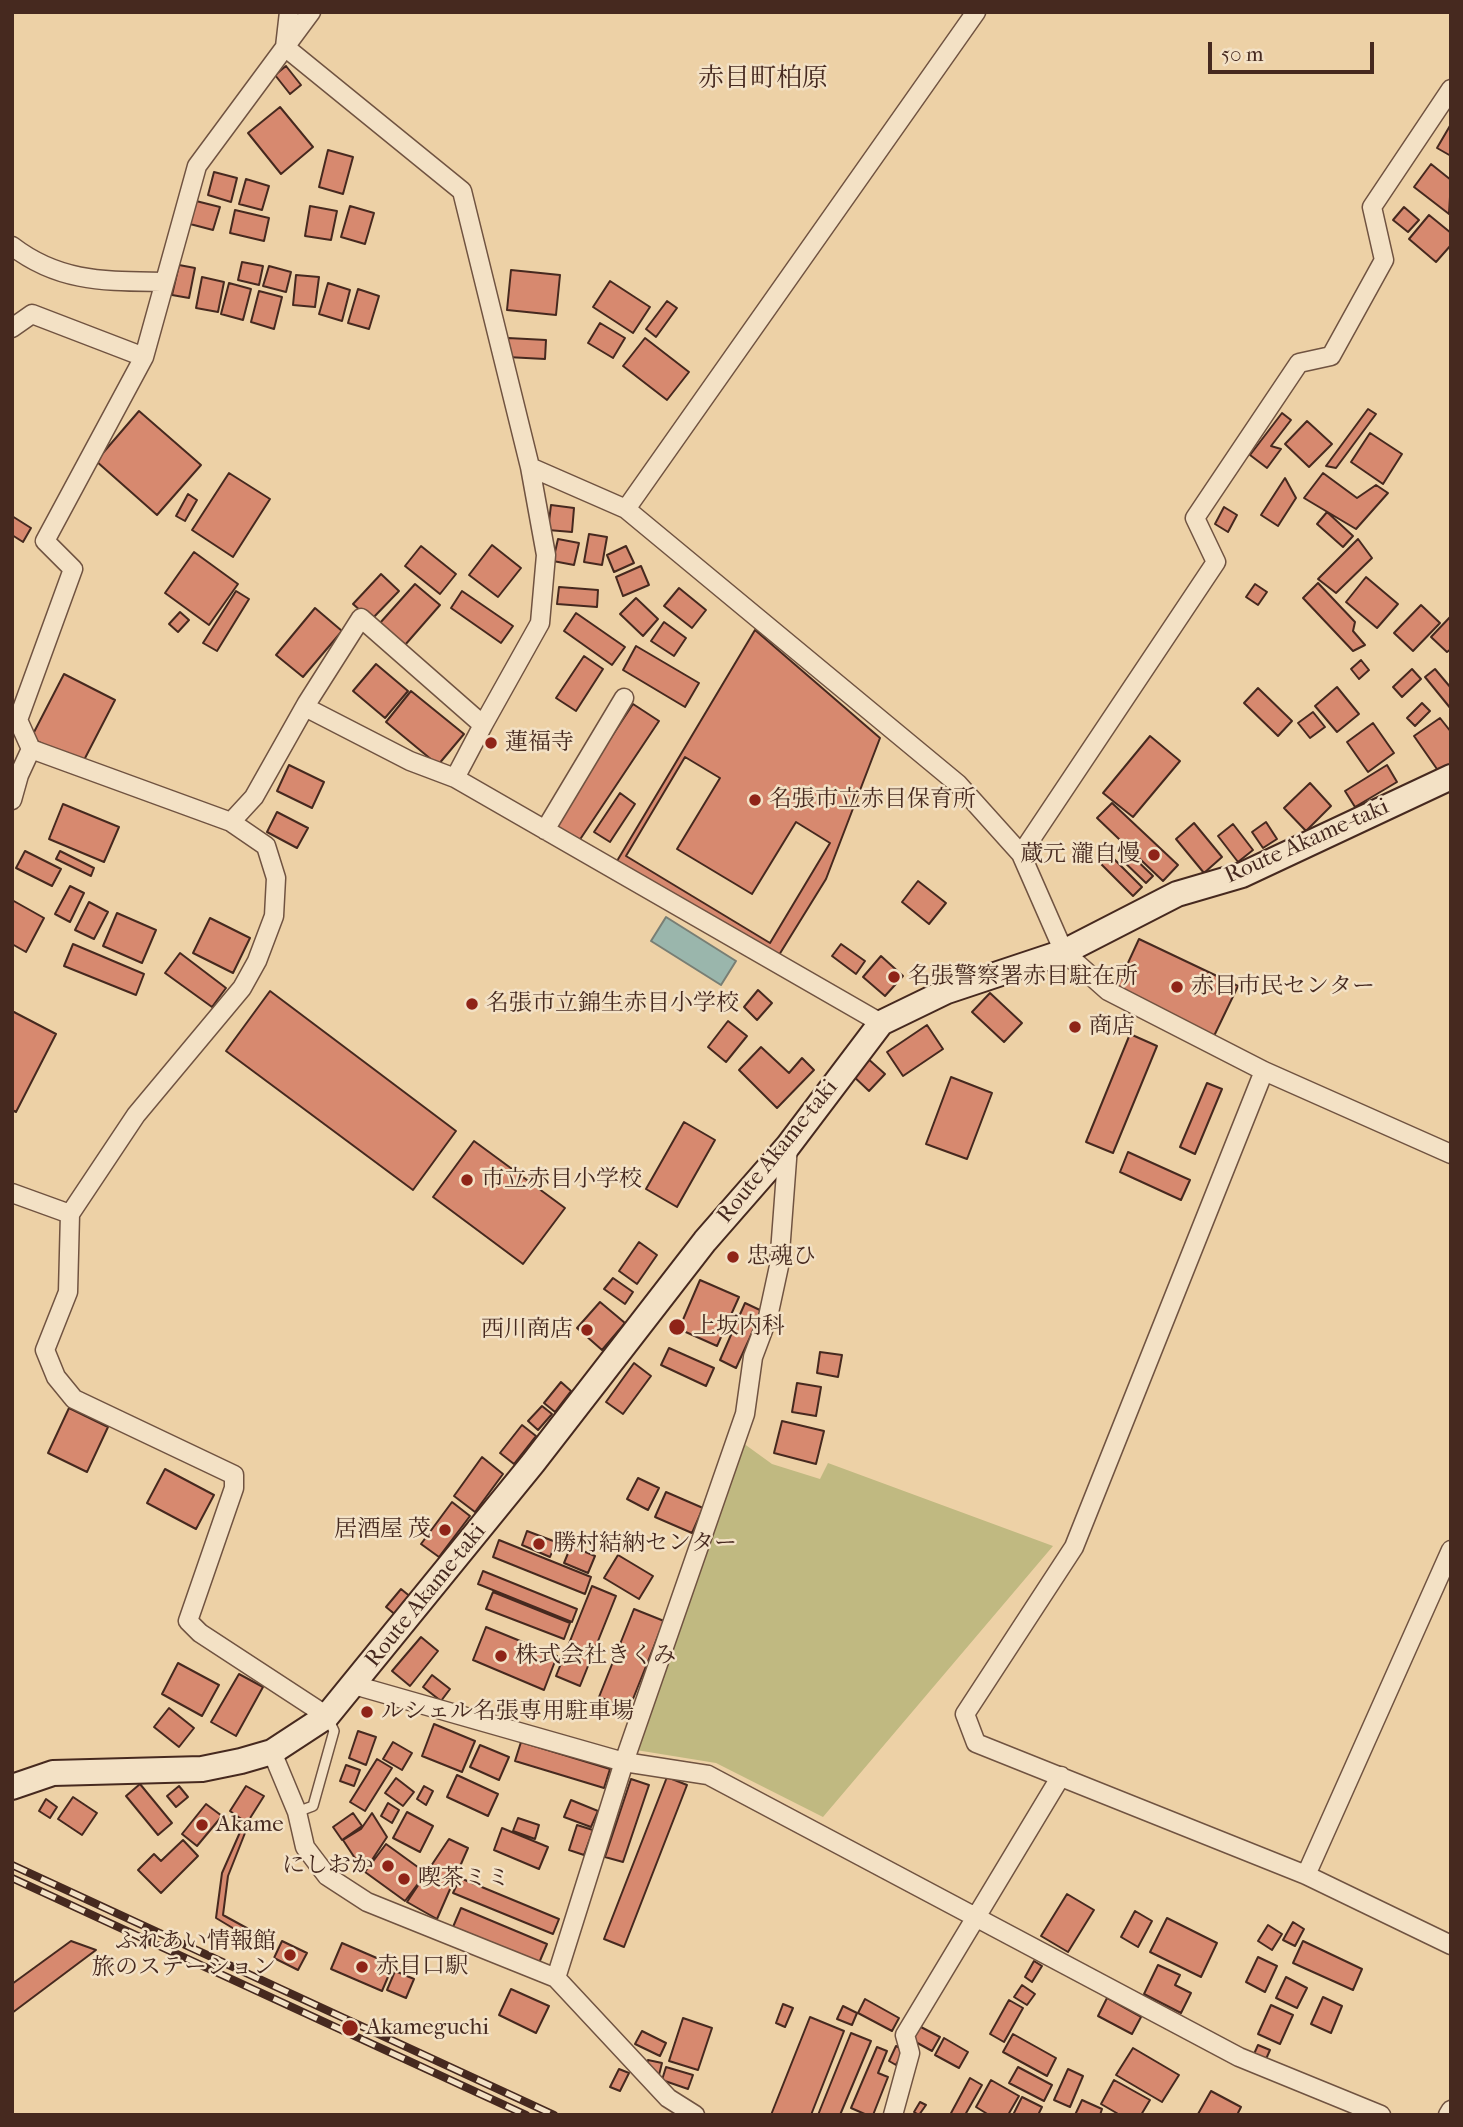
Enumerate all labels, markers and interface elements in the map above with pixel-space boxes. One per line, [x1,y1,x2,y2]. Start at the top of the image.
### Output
scale bar [1211,28,1377,72]
text: 50 m [1221,42,1264,66]
district label: 赤目町柏原 [698,64,828,96]
place label: 蓮福寺 [505,729,574,757]
marker: 蓮福寺 [483,735,499,751]
place label: 名張市立赤目保育所 [769,786,976,814]
marker: 名張市立赤目保育所 [747,792,763,808]
street label: Route Akame-taki [1221,794,1393,890]
place label: 蔵元 瀧自慢 [1020,841,1140,869]
marker: 蔵元 瀧自慢 [1146,847,1162,863]
place label: 名張警察署赤目駐在所 [908,963,1138,991]
marker: 名張警察署赤目駐在所 [886,969,902,985]
place label: 赤目市民センター [1191,973,1375,1001]
marker: 赤目市民センター [1169,979,1185,995]
place label: 名張市立錦生赤目小学校 [486,990,739,1018]
marker: 名張市立錦生赤目小学校 [464,996,480,1012]
place label: 商店 [1089,1013,1135,1041]
marker: 商店 [1067,1019,1083,1035]
street label: Route Akame-taki [712,1075,844,1229]
place label: 市立赤目小学校 [481,1166,642,1194]
marker: 市立赤目小学校 [459,1172,475,1188]
place label: 忠魂ひ [747,1243,816,1271]
marker: 忠魂ひ [725,1249,741,1265]
place label: 上坂内科 [693,1313,785,1341]
place label: 西川商店 [481,1316,573,1344]
marker: 上坂内科 [667,1317,687,1337]
marker: 西川商店 [579,1322,595,1338]
place label: 居酒屋 茂 [334,1516,431,1544]
street label: Route Akame-taki [360,1519,492,1673]
marker: 居酒屋 茂 [437,1522,453,1538]
place label: 勝村結納センター [553,1530,737,1558]
marker: 勝村結納センター [531,1536,547,1552]
place label: 株式会社きくみ [515,1642,676,1670]
marker: 株式会社きくみ [493,1648,509,1664]
place label: ルシェル名張専用駐車場 [381,1698,634,1726]
marker: ルシェル名張専用駐車場 [359,1704,375,1720]
place label: Akame [216,1811,284,1839]
marker: Akame [194,1817,210,1833]
place label: にしおか [282,1852,374,1880]
marker: にしおか [380,1858,396,1874]
place label: 喫茶ミミ [418,1865,510,1893]
marker: 喫茶ミミ [396,1871,412,1887]
place label: ふれあい情報館 旅のステーション [92,1928,276,1982]
marker: ふれあい情報館 旅のステーション [282,1947,298,1963]
place label: 赤目口駅 [376,1953,468,1981]
marker: 赤目口駅 [354,1959,370,1975]
place label: Akameguchi [366,2014,489,2042]
marker: Akameguchi [340,2018,360,2038]

